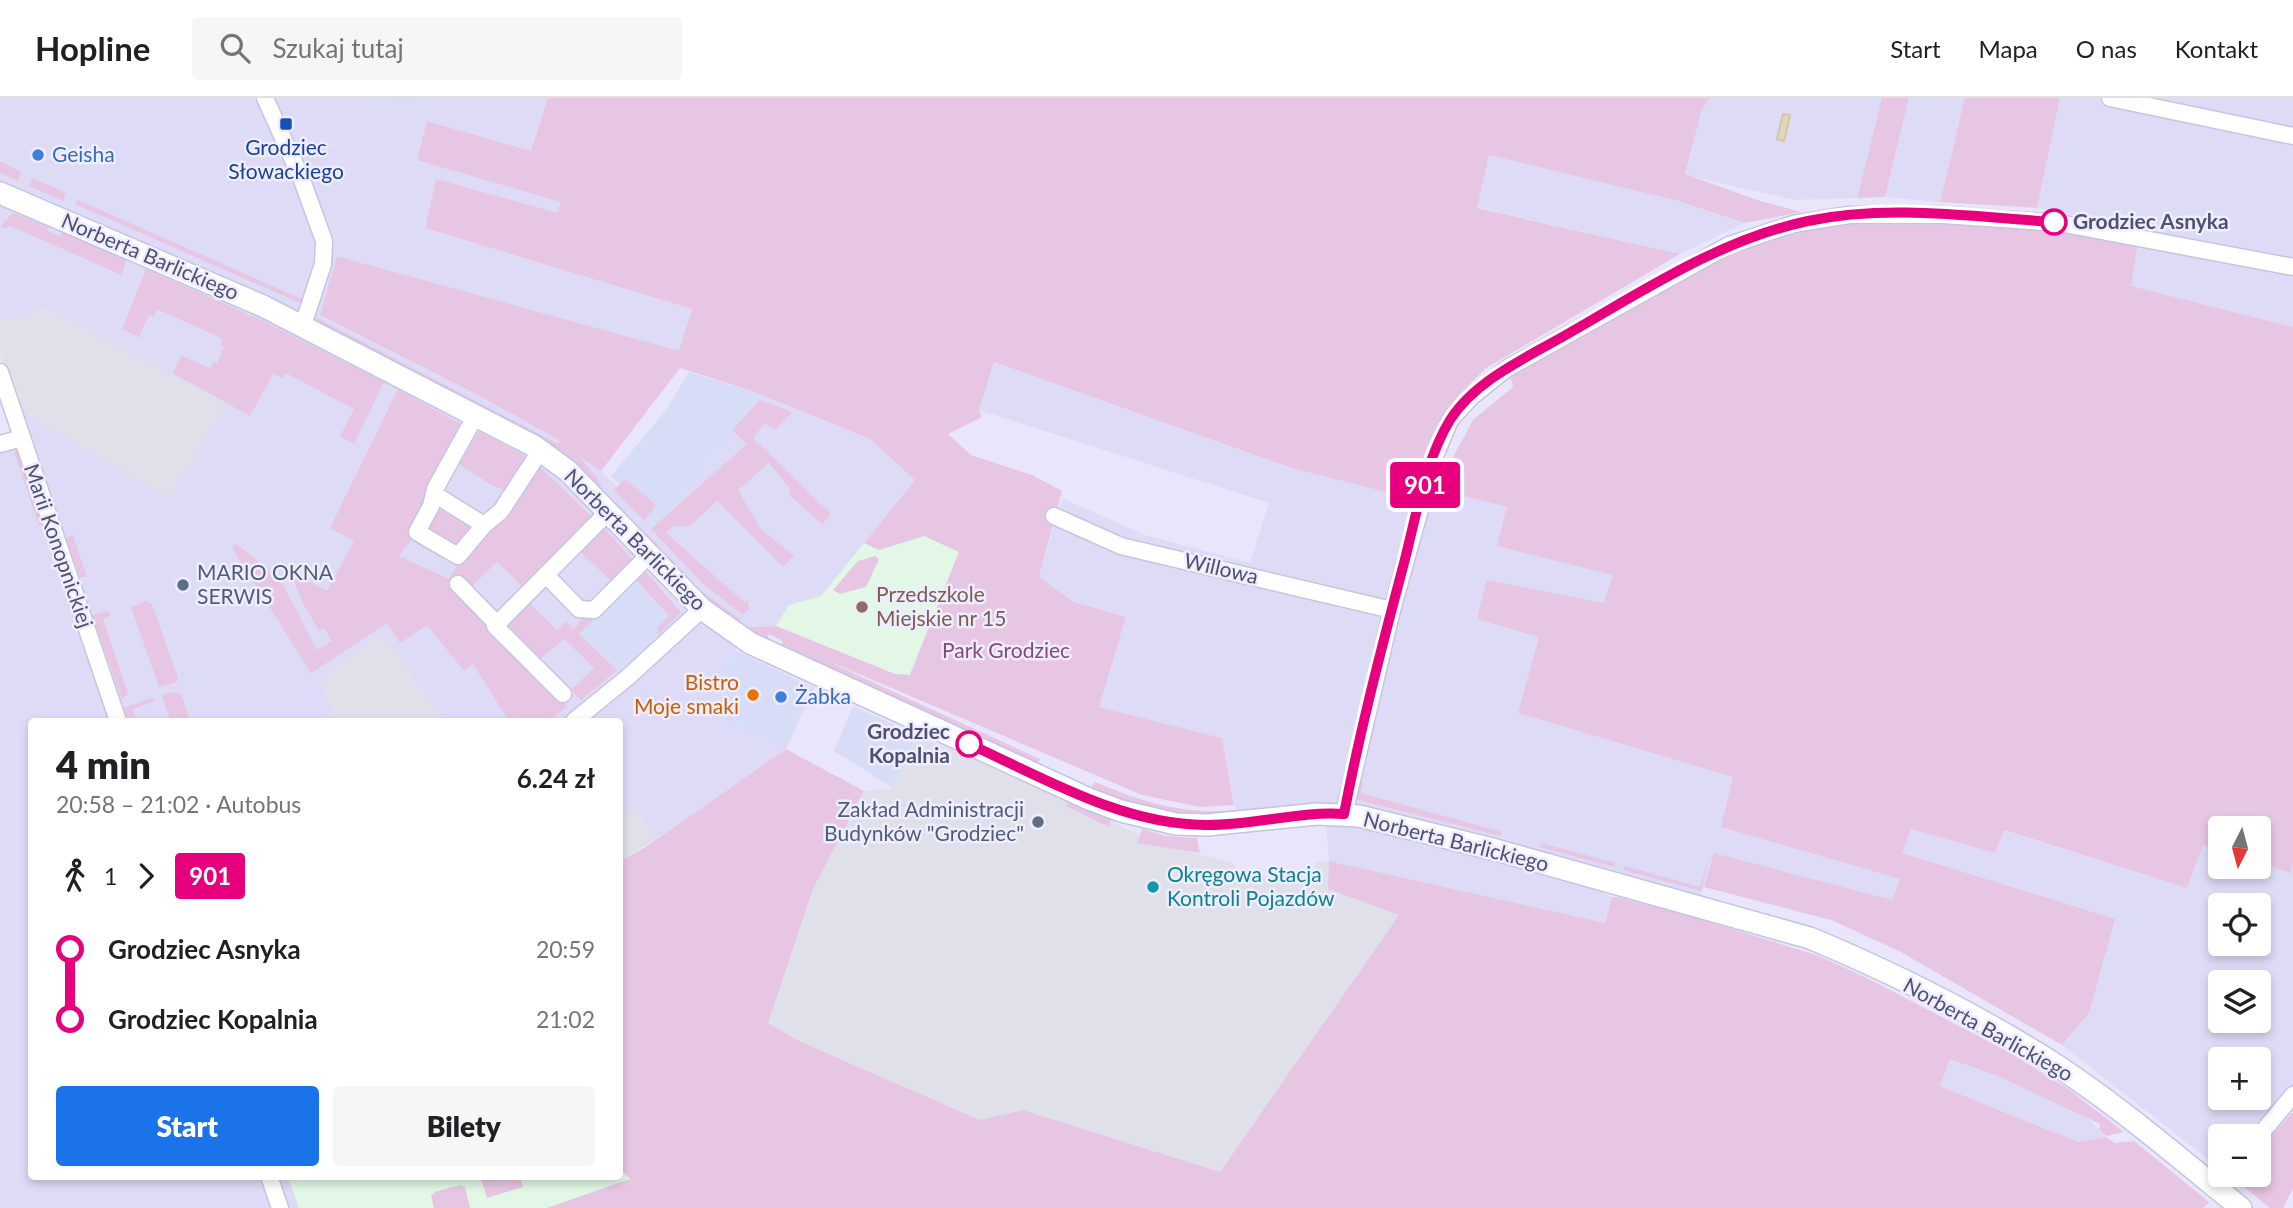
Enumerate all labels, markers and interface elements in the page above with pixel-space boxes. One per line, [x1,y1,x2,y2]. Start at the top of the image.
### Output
search box [192,17,682,80]
text: Hopline [35,28,150,68]
icon: search [216,29,254,67]
text: Szukaj tutaj [272,32,404,64]
text: Start [1890,34,1941,63]
text: Mapa [1979,34,2038,63]
text: O nas [2076,34,2137,63]
text: Kontakt [2175,34,2258,63]
marker: Grodziec Słowackiego [278,116,294,132]
place label: Grodziec Słowackiego [228,134,344,183]
place label: Geisha [52,141,115,166]
marker: Geisha [30,147,46,163]
street label: Norberta Barlickiego [58,207,243,304]
place label: Grodziec Asnyka [2073,208,2229,233]
marker: Grodziec Asnyka [2041,209,2067,235]
street label: Marii Konopnickiej [20,460,99,631]
line badge: 901 [1385,462,1465,508]
street label: Norberta Barlickiego [560,463,712,615]
text: 901 [1404,470,1446,499]
street label: Willowa [1182,547,1261,588]
place label: MARIO OKNA SERWIS [197,559,334,608]
marker: MARIO OKNA SERWIS [175,577,191,593]
place label: Przedszkole Miejskie nr 15 [876,581,1006,630]
marker: Przedszkole Miejskie nr 15 [854,599,870,615]
park label: Park Grodziec [942,637,1070,662]
place label: Bistro Moje smaki [634,669,739,718]
place label: Żabka [795,683,851,708]
marker: Bistro Moje smaki [745,687,761,703]
marker: Żabka [773,689,789,705]
place label: Grodziec Kopalnia [867,718,950,767]
marker: Grodziec Kopalnia [956,731,982,757]
text: 4 min [56,741,151,787]
text: 6.24 zł [517,762,595,794]
text: 20:58 – 21:02 · Autobus [56,790,301,818]
place label: Zakład Administracji Budynków "Grodziec" [824,796,1024,845]
street label: Norberta Barlickiego [1361,805,1552,876]
marker: Zakład Administracji Budynków "Grodziec" [1030,814,1046,830]
north arrow [2208,816,2272,878]
map controls [2208,816,2271,1187]
icon: walk [56,857,94,895]
icon: forward [127,857,165,895]
text: 901 [189,861,231,890]
place label: Okręgowa Stacja Kontroli Pojazdów [1167,861,1335,910]
text: 1 [104,862,117,890]
marker: Okręgowa Stacja Kontroli Pojazdów [1145,879,1161,895]
button: locate [2208,893,2271,956]
text: Grodziec Asnyka [108,933,301,965]
text: 20:59 [536,935,595,963]
button: layers [2208,970,2271,1033]
street label: Norberta Barlickiego [1900,972,2078,1086]
text: Grodziec Kopalnia [108,1003,318,1035]
text: 21:02 [536,1005,595,1033]
button: + [2208,1047,2271,1110]
button: Start [56,1086,319,1166]
button: Bilety [333,1086,595,1166]
button: − [2208,1124,2271,1187]

